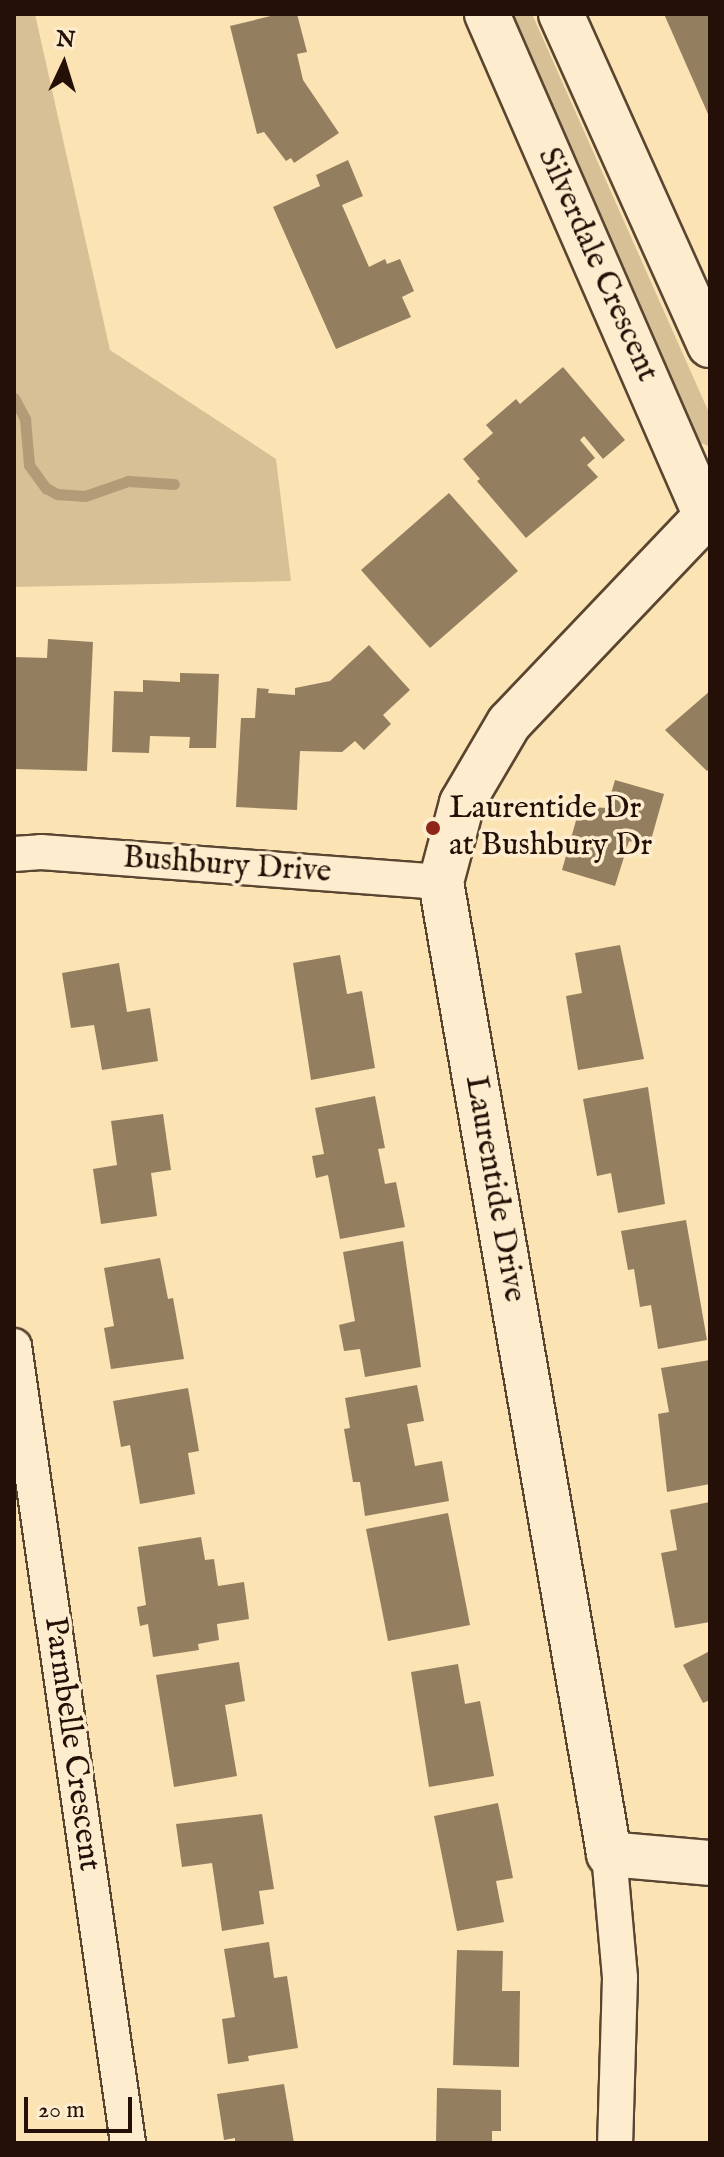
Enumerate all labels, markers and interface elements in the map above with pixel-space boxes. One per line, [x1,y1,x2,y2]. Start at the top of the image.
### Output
north arrow [24,24,104,104]
text: N [55,25,76,55]
street label: Silverdale Crescent [528,142,666,388]
place label: Laurentide Dr at Bushbury Dr [449,791,652,866]
marker: Laurentide Dr at Bushbury Dr [424,819,442,837]
street label: Bushbury Drive [122,840,332,892]
street label: Laurentide Drive [455,1073,533,1305]
street label: Parmbelle Crescent [34,1615,108,1873]
scale bar [28,2081,136,2131]
text: 20 m [38,2095,85,2126]

